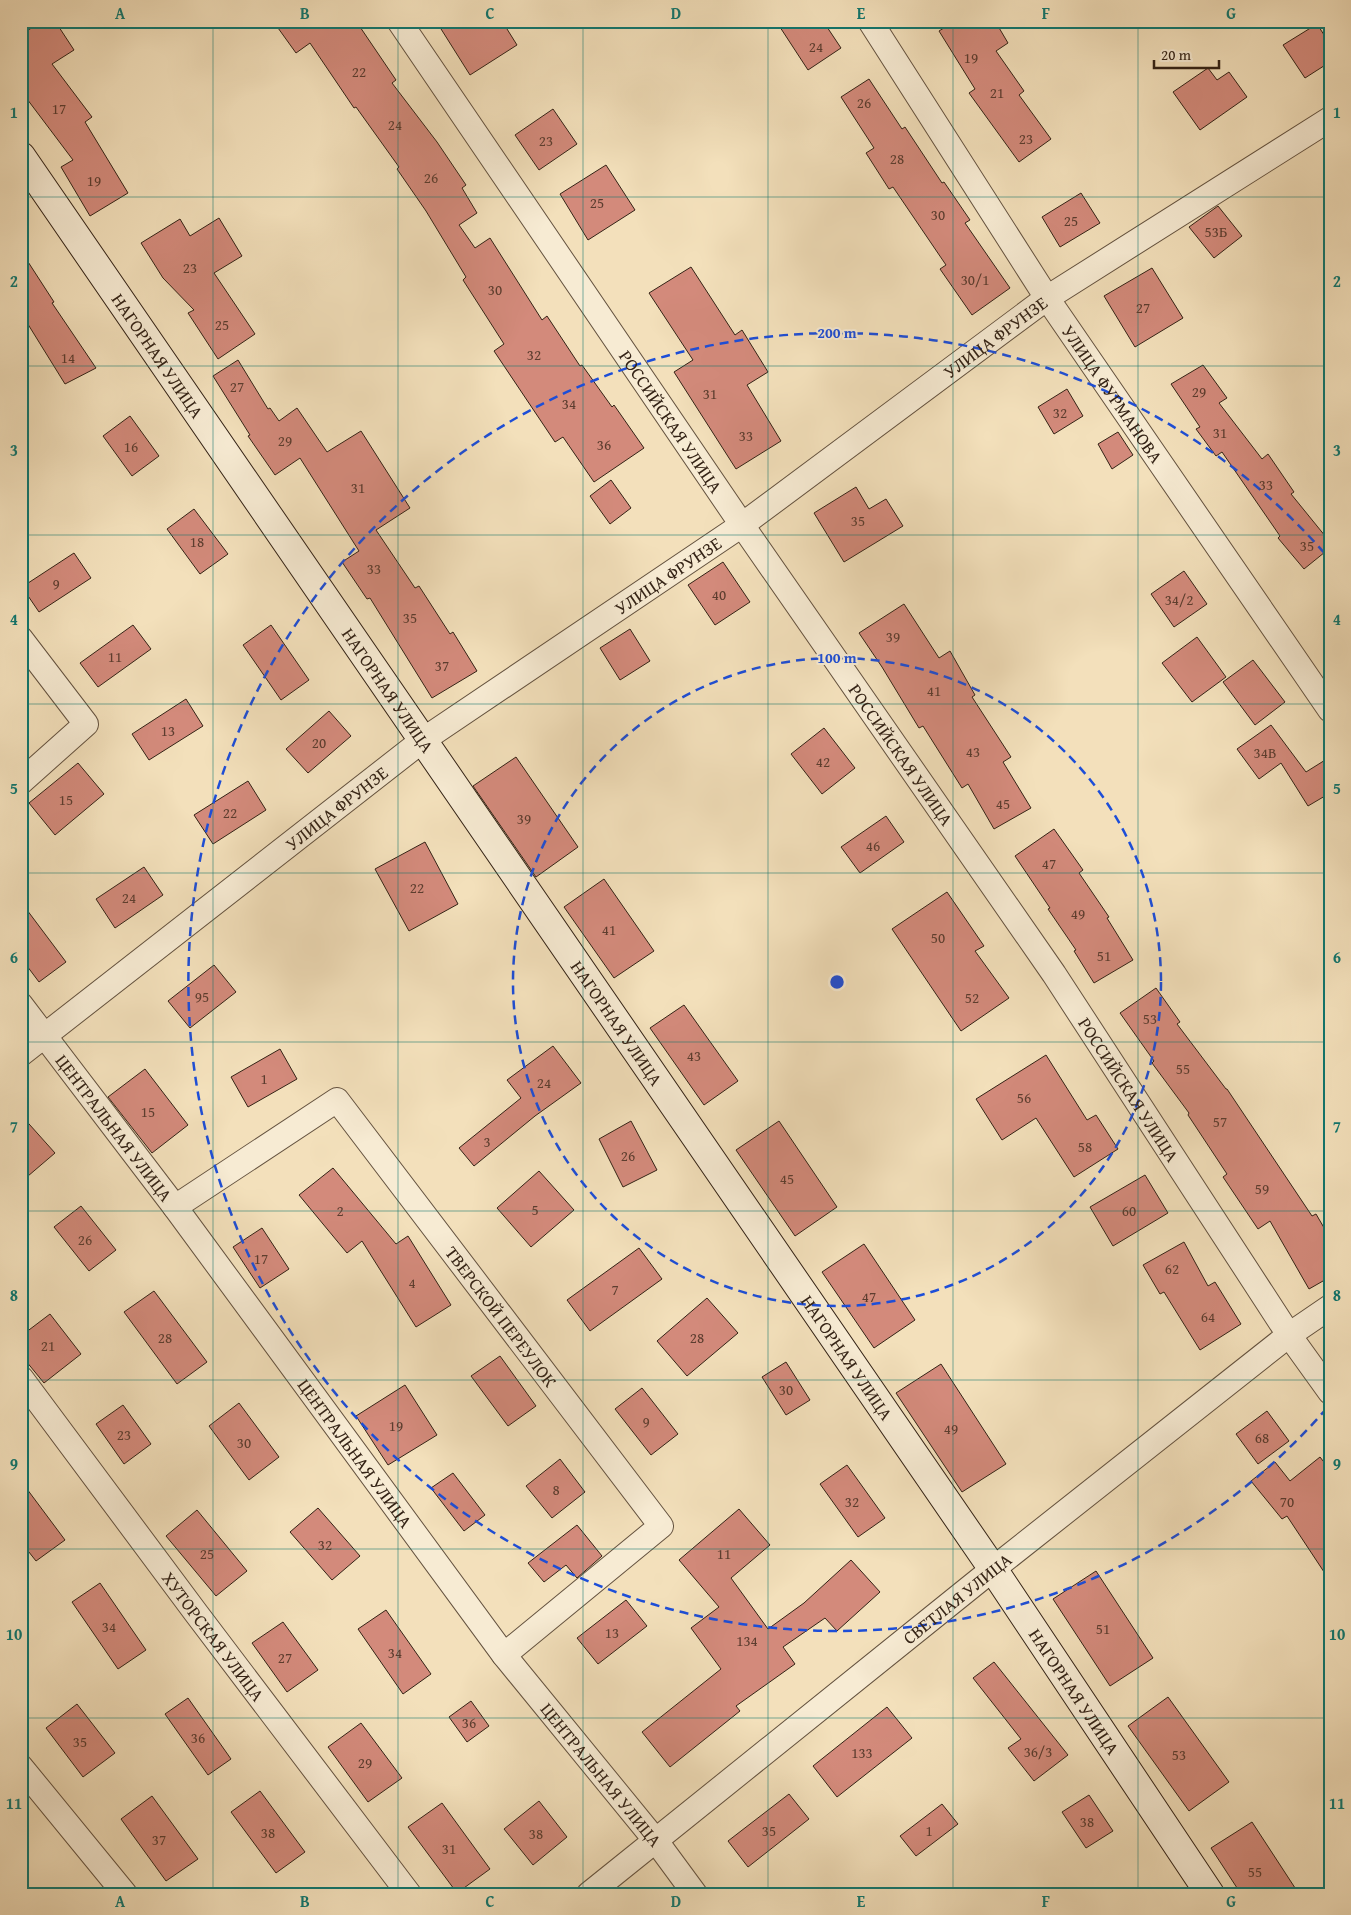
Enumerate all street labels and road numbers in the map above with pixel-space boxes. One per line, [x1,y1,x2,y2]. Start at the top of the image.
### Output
street label: НАГОРНАЯ УЛИЦА [105,287,211,424]
street label: УЛИЦА ФРУНЗЕ [937,289,1053,385]
street label: УЛИЦА ФУРМАНОВА [1056,319,1170,469]
street label: РОССИЙСКАЯ УЛИЦА [613,344,730,498]
street label: УЛИЦА ФРУНЗЕ [609,529,726,621]
street label: НАГОРНАЯ УЛИЦА [336,622,441,758]
street label: РОССИЙСКАЯ УЛИЦА [842,678,960,831]
street label: УЛИЦА ФРУНЗЕ [279,759,393,857]
street label: НАГОРНАЯ УЛИЦА [565,955,670,1091]
street label: РОССИЙСКАЯ УЛИЦА [1072,1012,1186,1167]
street label: ЦЕНТРАЛЬНАЯ УЛИЦА [49,1048,180,1207]
street label: ТВЕРСКОЙ ПЕРЕУЛОК [439,1240,564,1393]
street label: НАГОРНАЯ УЛИЦА [795,1289,900,1425]
street label: ЦЕНТРАЛЬНАЯ УЛИЦА [292,1373,420,1533]
street label: СВЕТЛАЯ УЛИЦА [896,1546,1017,1650]
street label: ХУТОРСКАЯ УЛИЦА [156,1566,272,1707]
street label: НАГОРНАЯ УЛИЦА [1023,1623,1127,1760]
street label: ЦЕНТРАЛЬНАЯ УЛИЦА [534,1696,669,1852]

